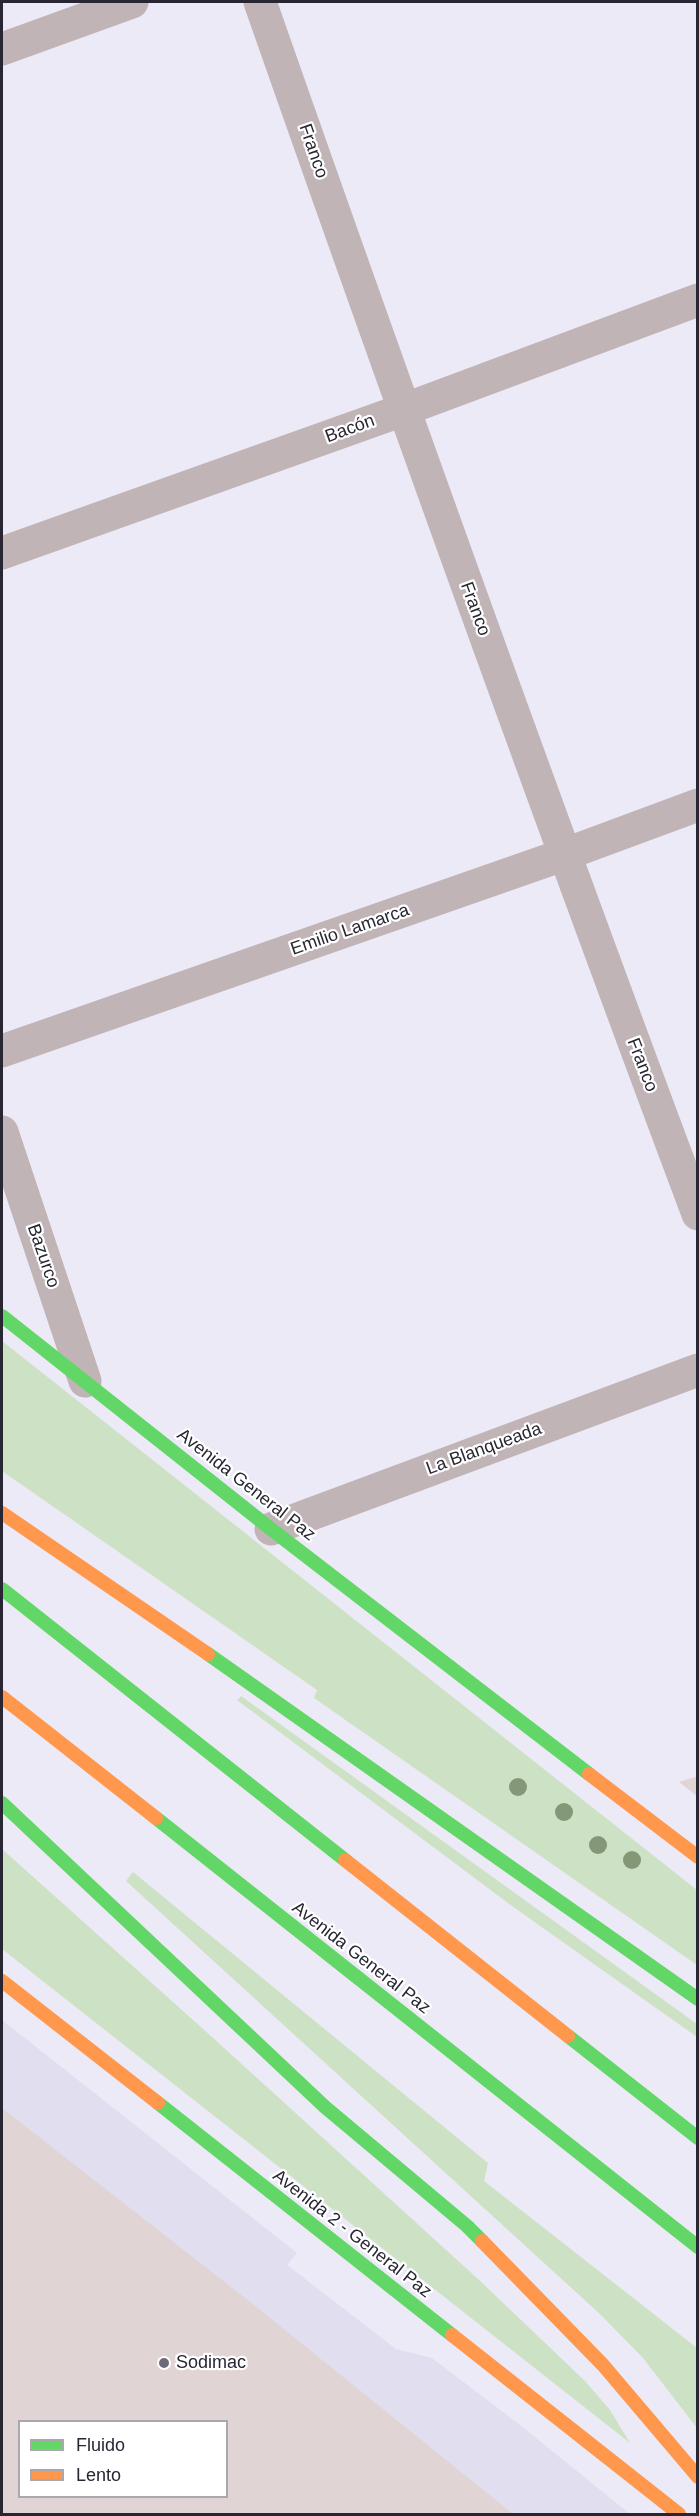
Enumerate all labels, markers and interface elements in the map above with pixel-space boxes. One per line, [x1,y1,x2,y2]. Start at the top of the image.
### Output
street label: Franco [294,121,332,181]
street label: Bacón [322,410,378,448]
street label: Franco [455,579,495,639]
street label: Emilio Lamarca [288,900,412,960]
street label: Franco [622,1035,662,1095]
street label: Bazurco [22,1221,64,1291]
street label: La Blanqueada [423,1418,545,1480]
street label: Avenida General Paz [172,1424,320,1546]
street label: Avenida General Paz [287,1897,435,2019]
street label: Avenida 2 - General Paz [268,2165,436,2303]
place label: Sodimac [176,2352,246,2374]
marker: Sodimac [157,2356,171,2370]
legend [18,2420,228,2498]
text: Fluido [76,2435,125,2455]
text: Lento [76,2465,121,2485]

